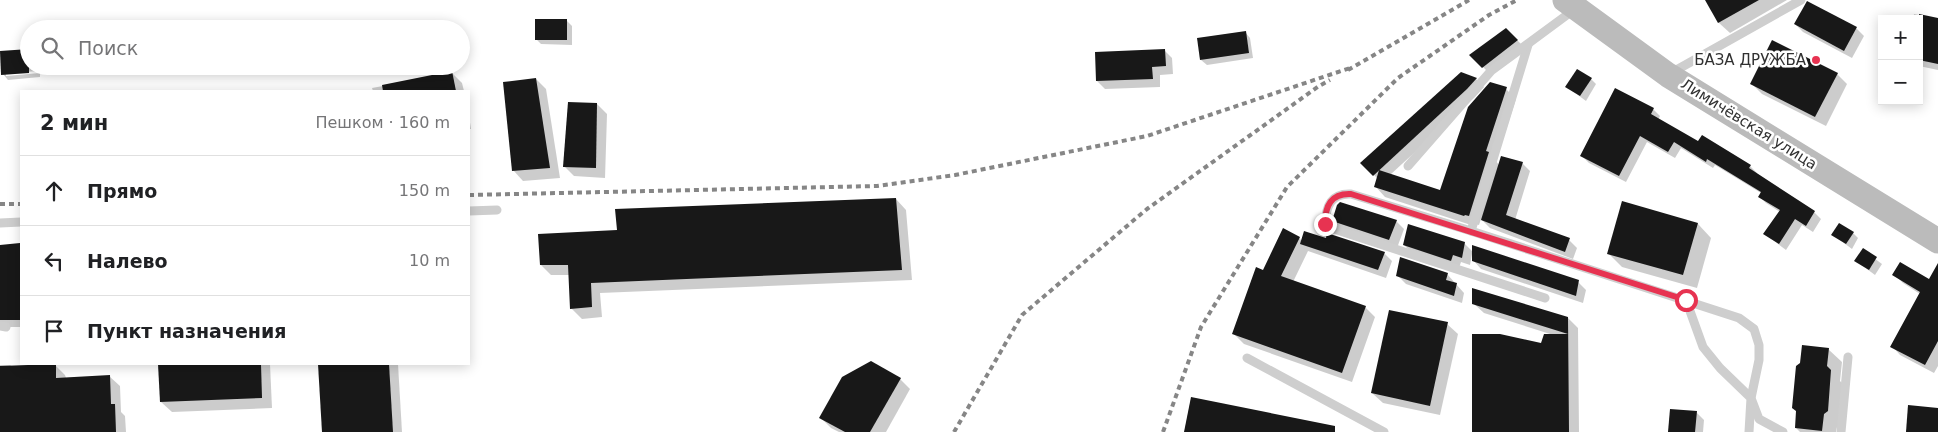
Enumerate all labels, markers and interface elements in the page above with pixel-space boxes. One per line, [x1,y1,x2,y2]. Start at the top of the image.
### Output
map controls [1878,15,1923,105]
button: + [1878,15,1923,60]
search box [20,20,470,75]
icon: search [38,34,66,62]
text: Поиск [78,37,138,59]
place label: БАЗА ДРУЖБА [1694,51,1807,69]
marker: БАЗА ДРУЖБА [1810,54,1822,66]
button: − [1878,60,1923,105]
street label: Лимичёвская улица [1678,75,1820,173]
text: 2 мин [40,111,108,135]
text: Пешком · 160 m [315,113,450,132]
icon: ahead [40,177,68,205]
text: Прямо [87,180,157,202]
text: 150 m [399,181,450,200]
route end [1314,213,1337,236]
icon: left [40,247,68,275]
text: Налево [87,250,168,272]
text: 10 m [409,251,450,270]
route start [1675,289,1698,312]
icon: arrive [40,317,68,345]
text: Пункт назначения [87,320,286,342]

